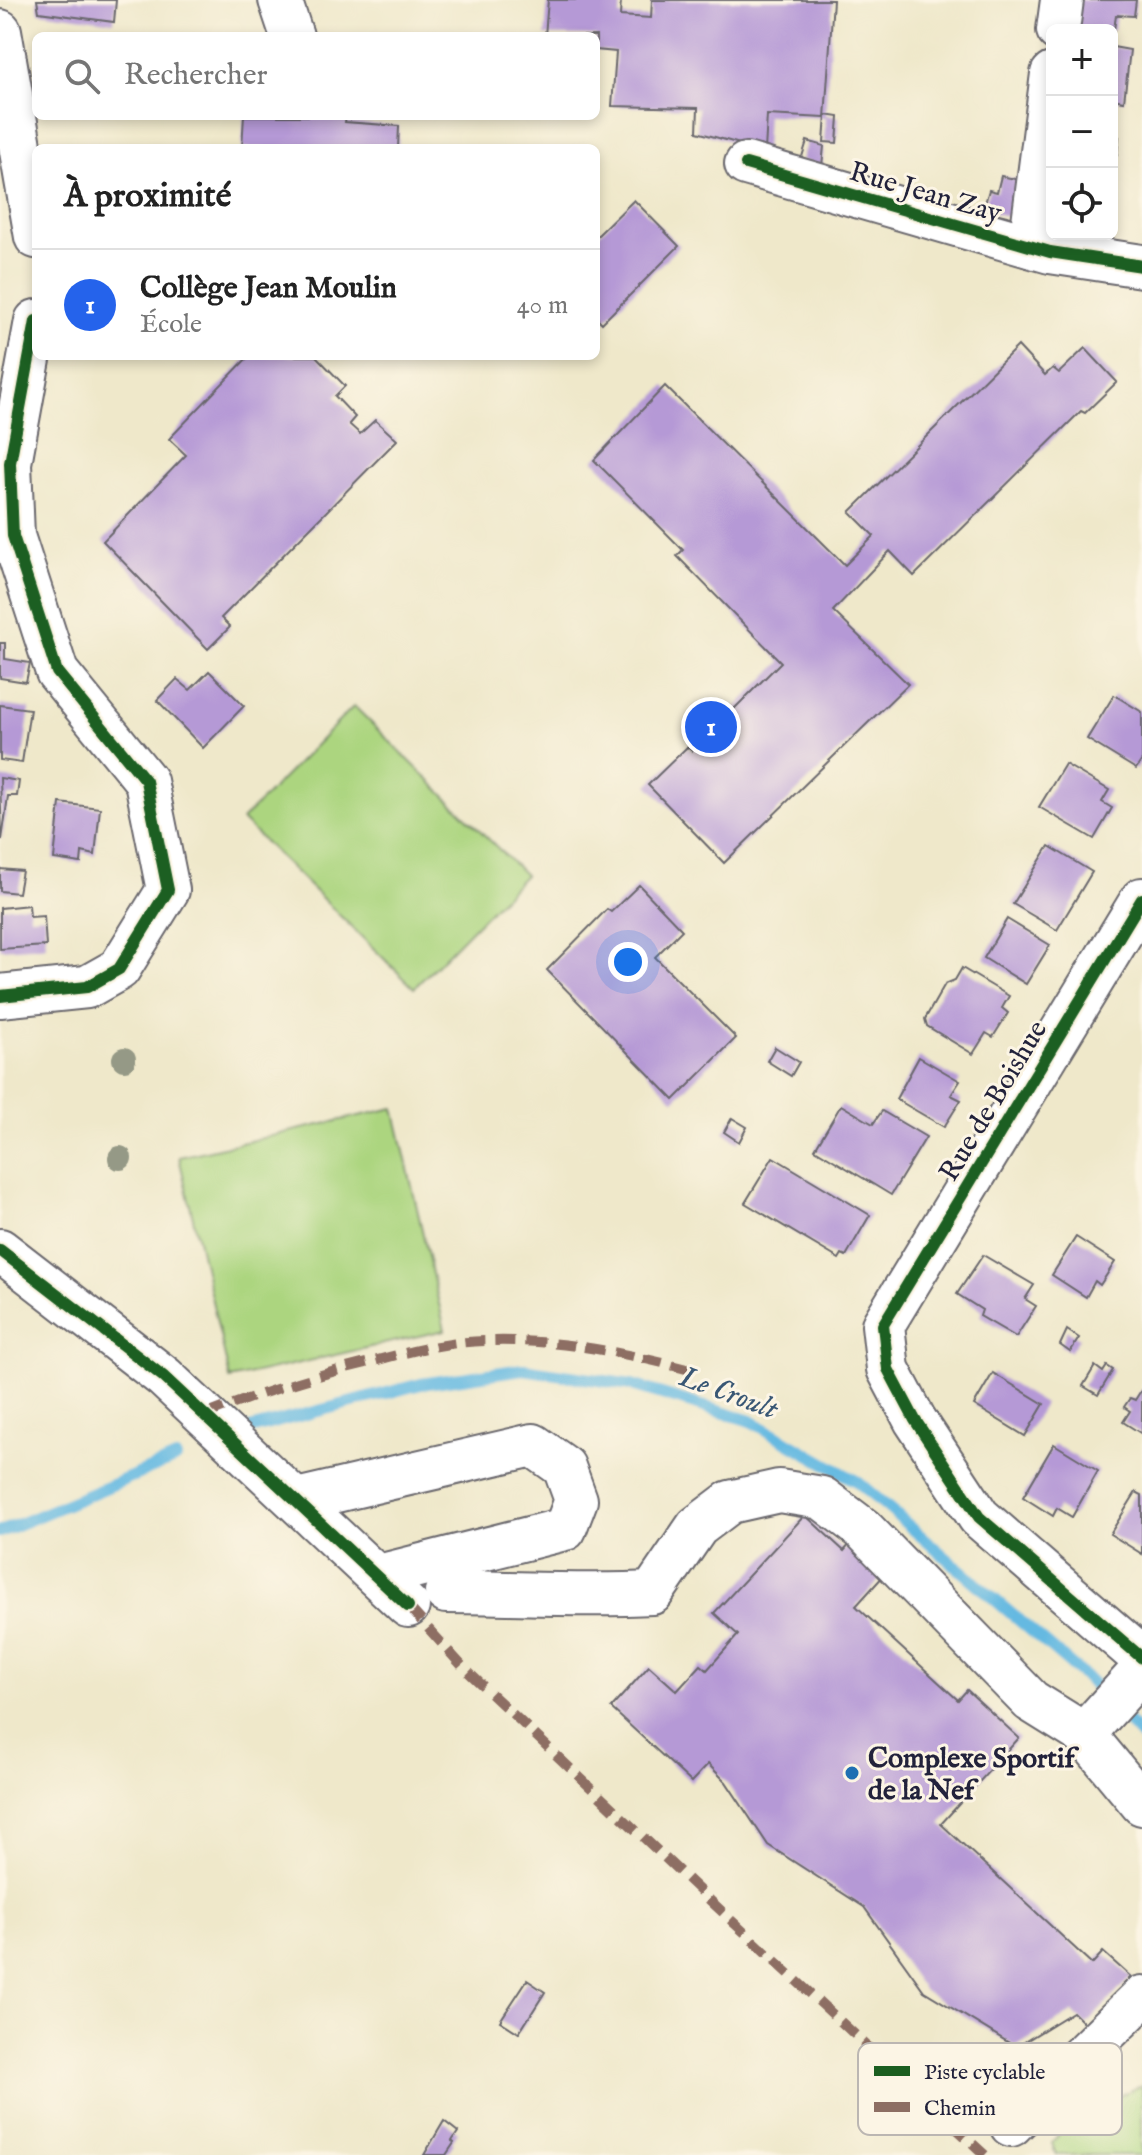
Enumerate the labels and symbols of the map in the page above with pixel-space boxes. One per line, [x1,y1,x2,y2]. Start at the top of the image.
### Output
street label: Rue Jean Zay [845,155,1006,232]
pin: 1 [685,697,737,757]
your location [608,942,648,982]
street label: Rue de Boishue [932,1014,1056,1188]
water label: Le Croult [673,1358,784,1430]
place label: Complexe Sportif de la Nef [868,1742,1079,1809]
marker: Complexe Sportif de la Nef [843,1764,861,1782]
legend [858,2043,1122,2135]
text: Piste cyclable [924,2059,1045,2087]
text: Chemin [924,2095,996,2123]

